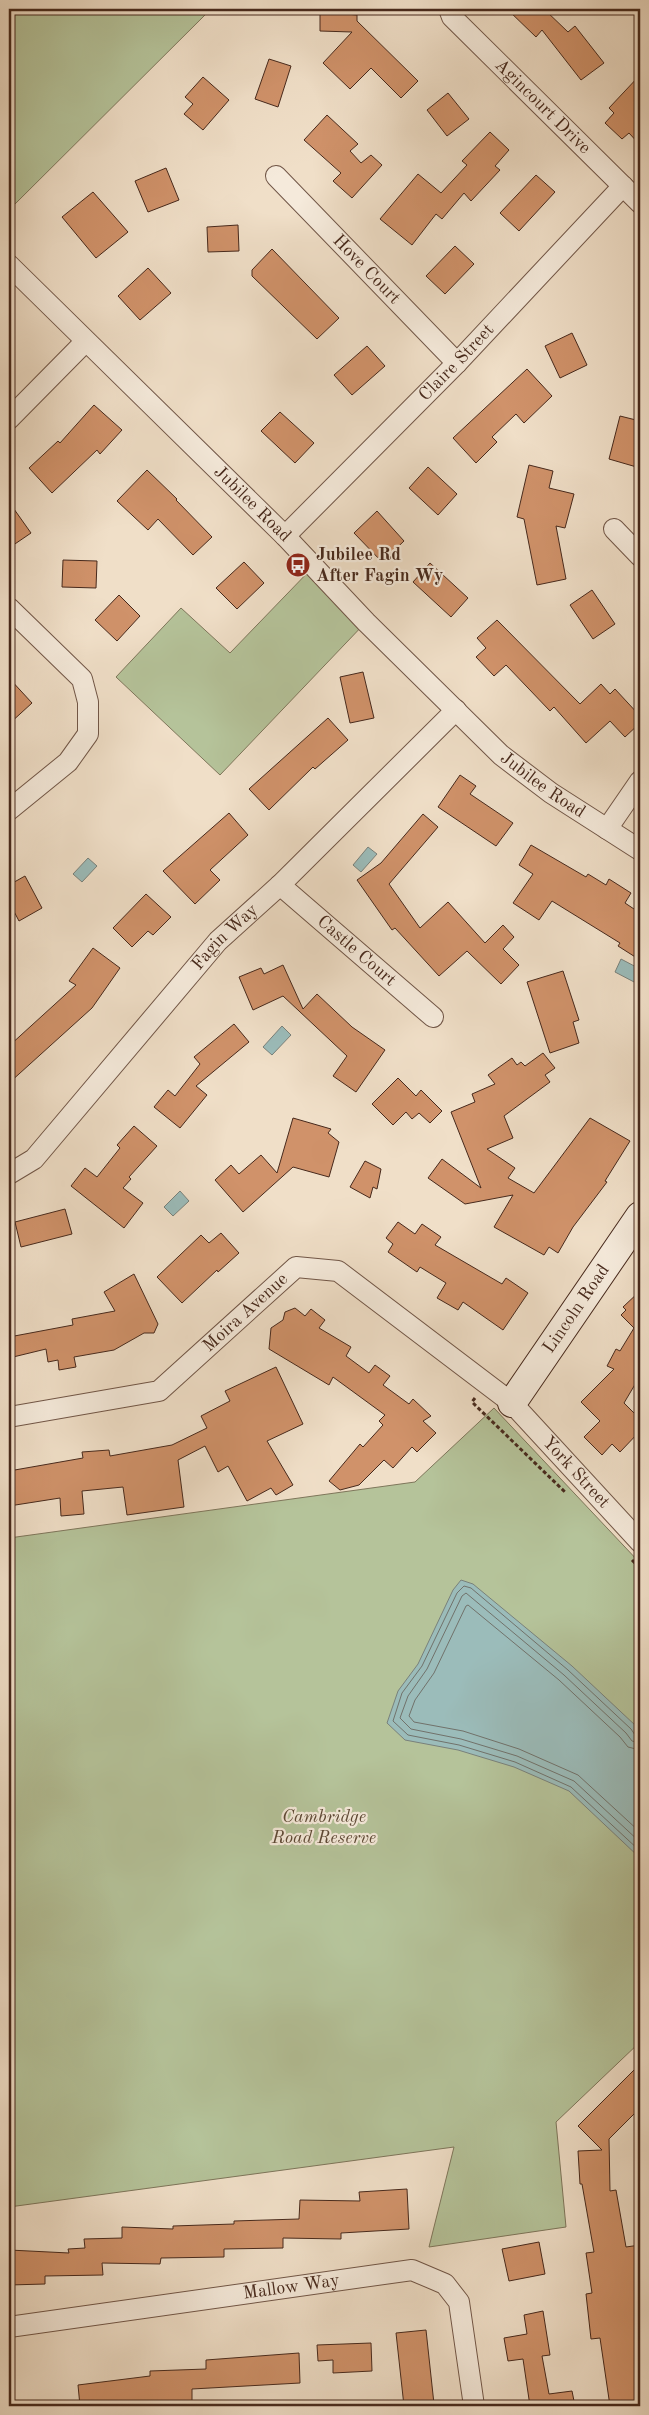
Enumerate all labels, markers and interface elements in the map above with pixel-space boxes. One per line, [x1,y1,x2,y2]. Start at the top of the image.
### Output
street label: Agincourt Drive [491,56,594,158]
street label: Hove Court [329,231,404,308]
street label: Claire Street [416,321,498,404]
street label: Jubilee Road [210,462,294,545]
place label: Jubilee Rd After Fagin Wy [316,546,444,585]
bus stop icon: Jubilee Rd After Fagin Wy [285,552,311,578]
street label: Jubilee Road [497,749,589,821]
street label: Fagin Way [189,900,262,974]
street label: Castle Court [314,912,399,990]
street label: Lincoln Road [540,1261,613,1357]
street label: Moira Avenue [200,1270,291,1355]
street label: York Street [539,1433,613,1512]
park label: Cambridge Road Reserve [271,1808,376,1847]
street label: Mallow Way [242,2271,341,2303]

